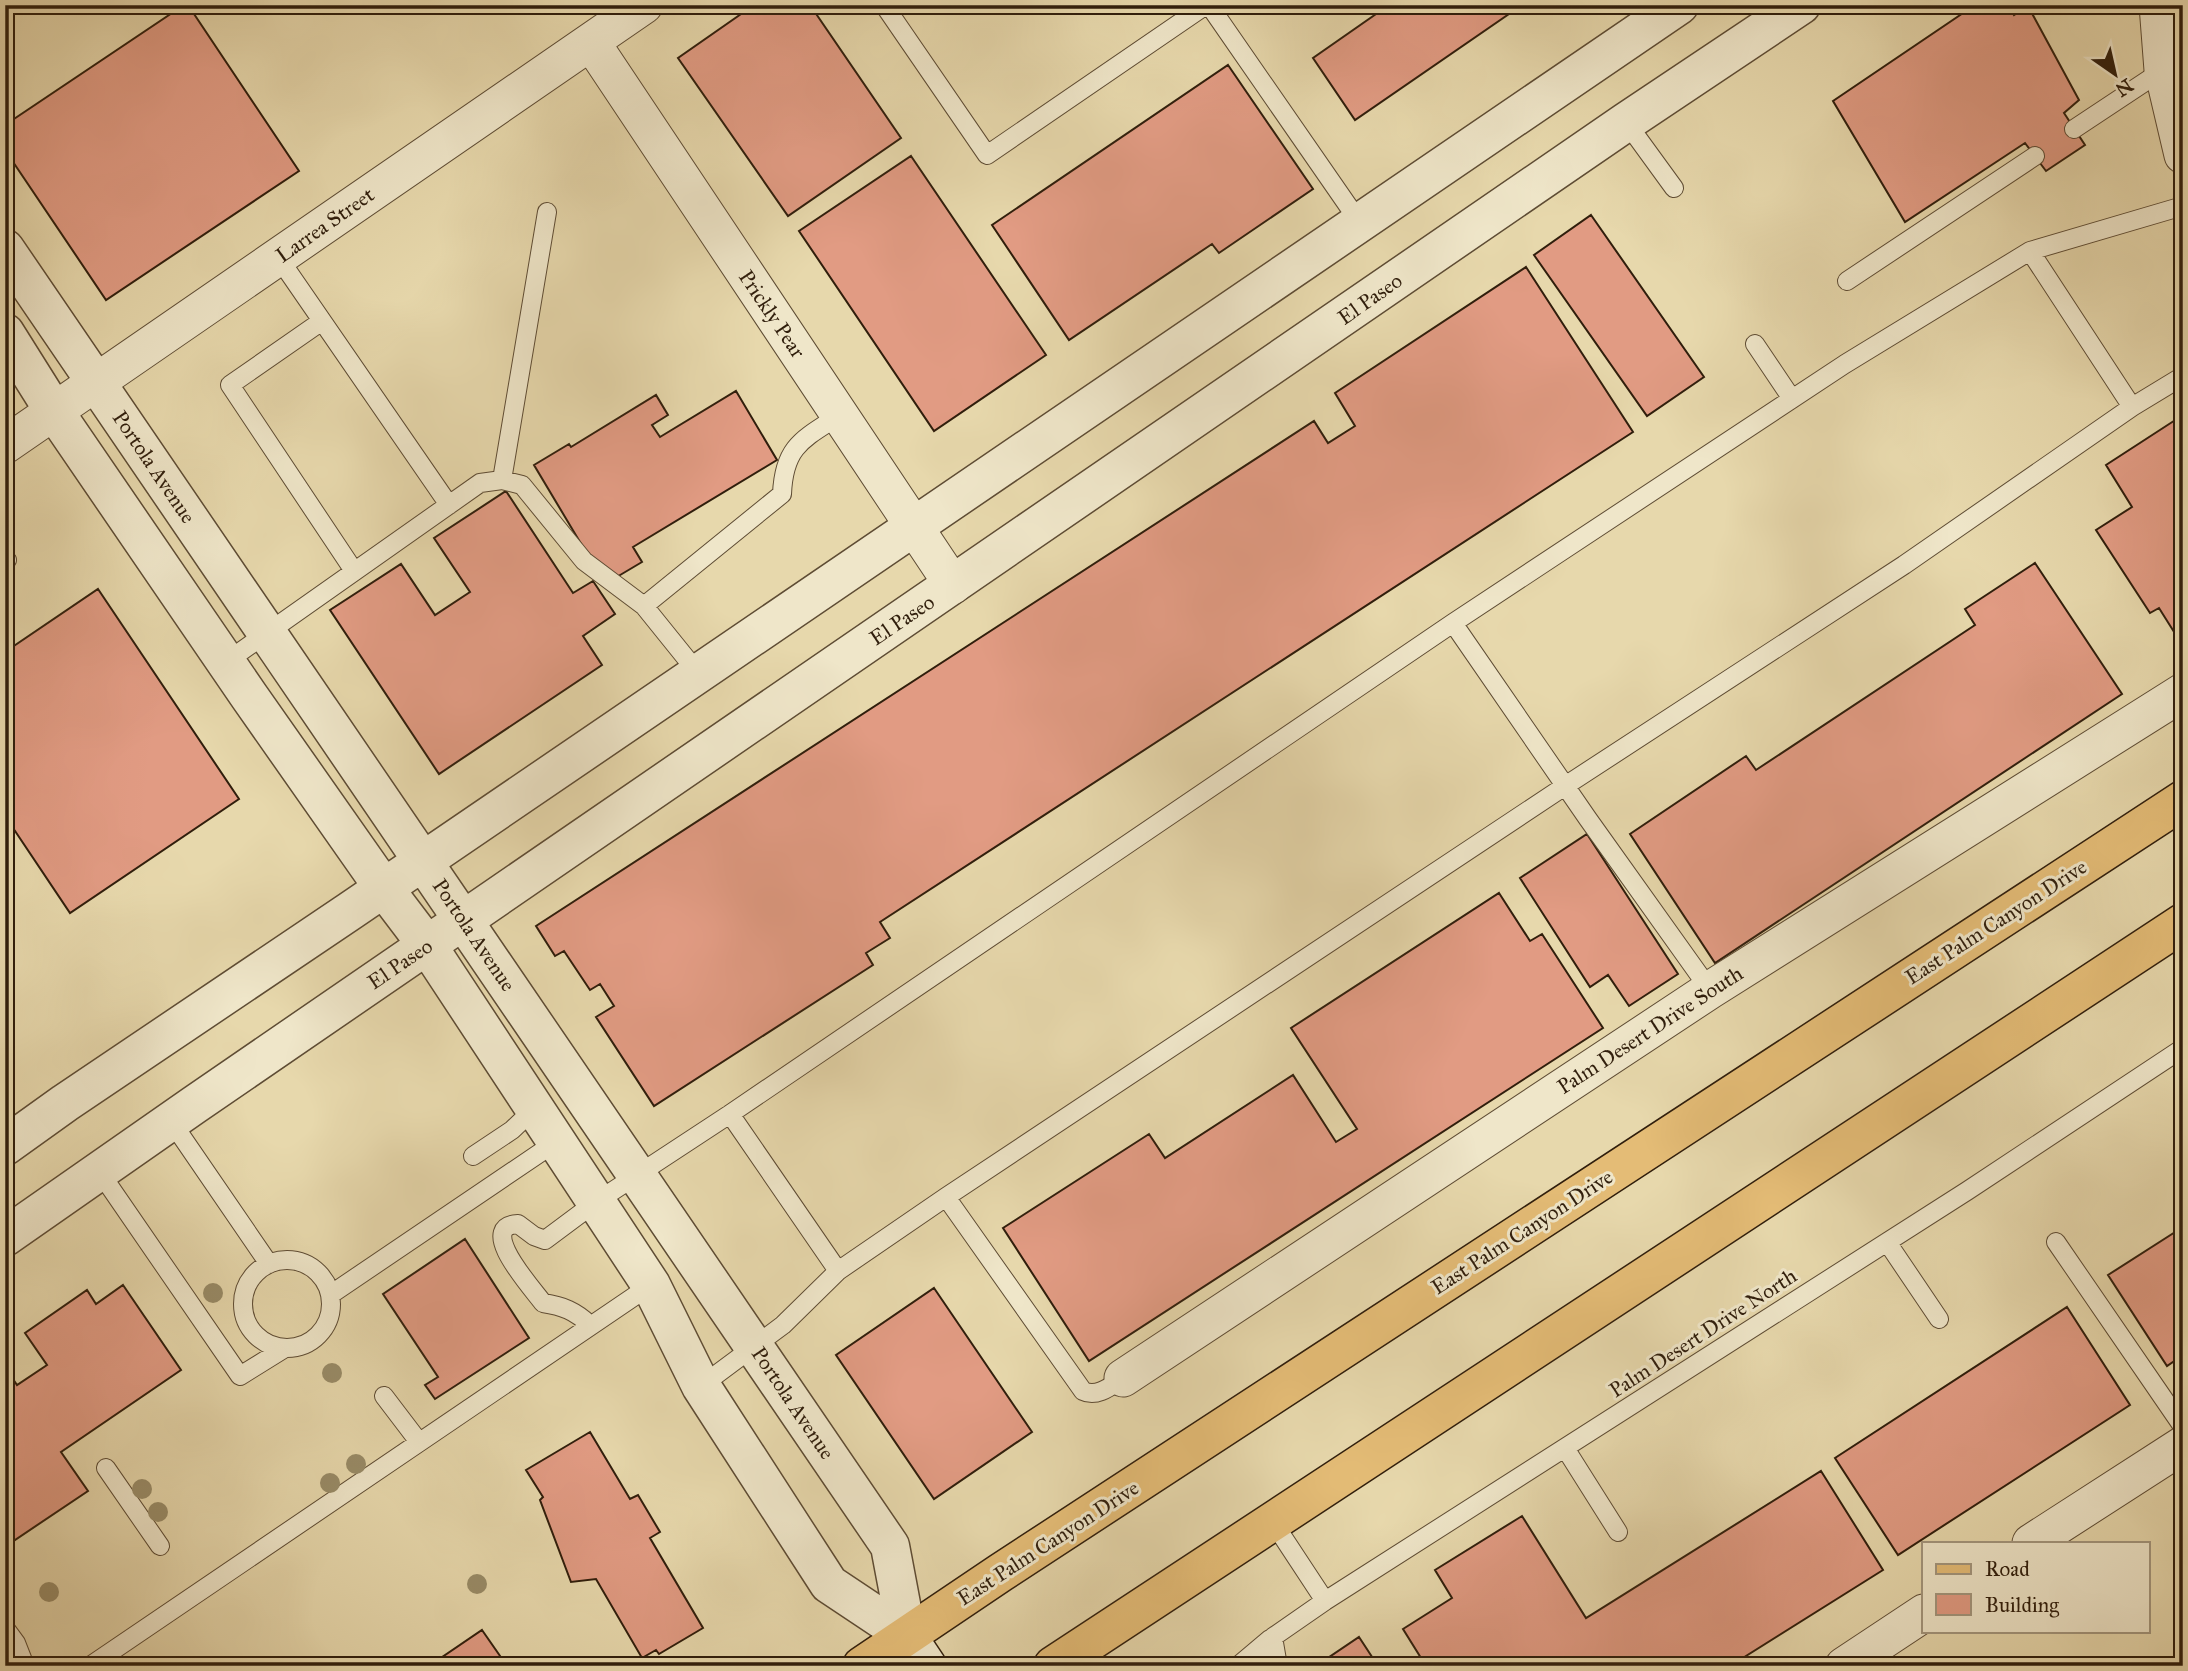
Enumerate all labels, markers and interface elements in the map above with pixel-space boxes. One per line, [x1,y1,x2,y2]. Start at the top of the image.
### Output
north arrow [2080,38,2150,108]
text: N [2111,74,2137,102]
street label: Larrea Street [271,181,380,268]
street label: Prickly Pear [733,265,811,363]
street label: El Paseo [1333,267,1408,331]
street label: Portola Avenue [107,406,201,528]
street label: El Paseo [865,589,940,651]
street label: East Palm Canyon Drive [1900,854,2092,990]
street label: Portola Avenue [427,874,521,996]
street label: El Paseo [363,933,438,995]
street label: Palm Desert Drive South [1552,960,1748,1100]
street label: East Palm Canyon Drive [1426,1164,1618,1300]
street label: Palm Desert Drive North [1604,1263,1802,1403]
street label: Portola Avenue [746,1342,840,1464]
street label: East Palm Canyon Drive [952,1475,1144,1611]
legend [1922,1542,2150,1632]
text: Road [1985,1556,2030,1582]
text: Building [1985,1592,2059,1618]

